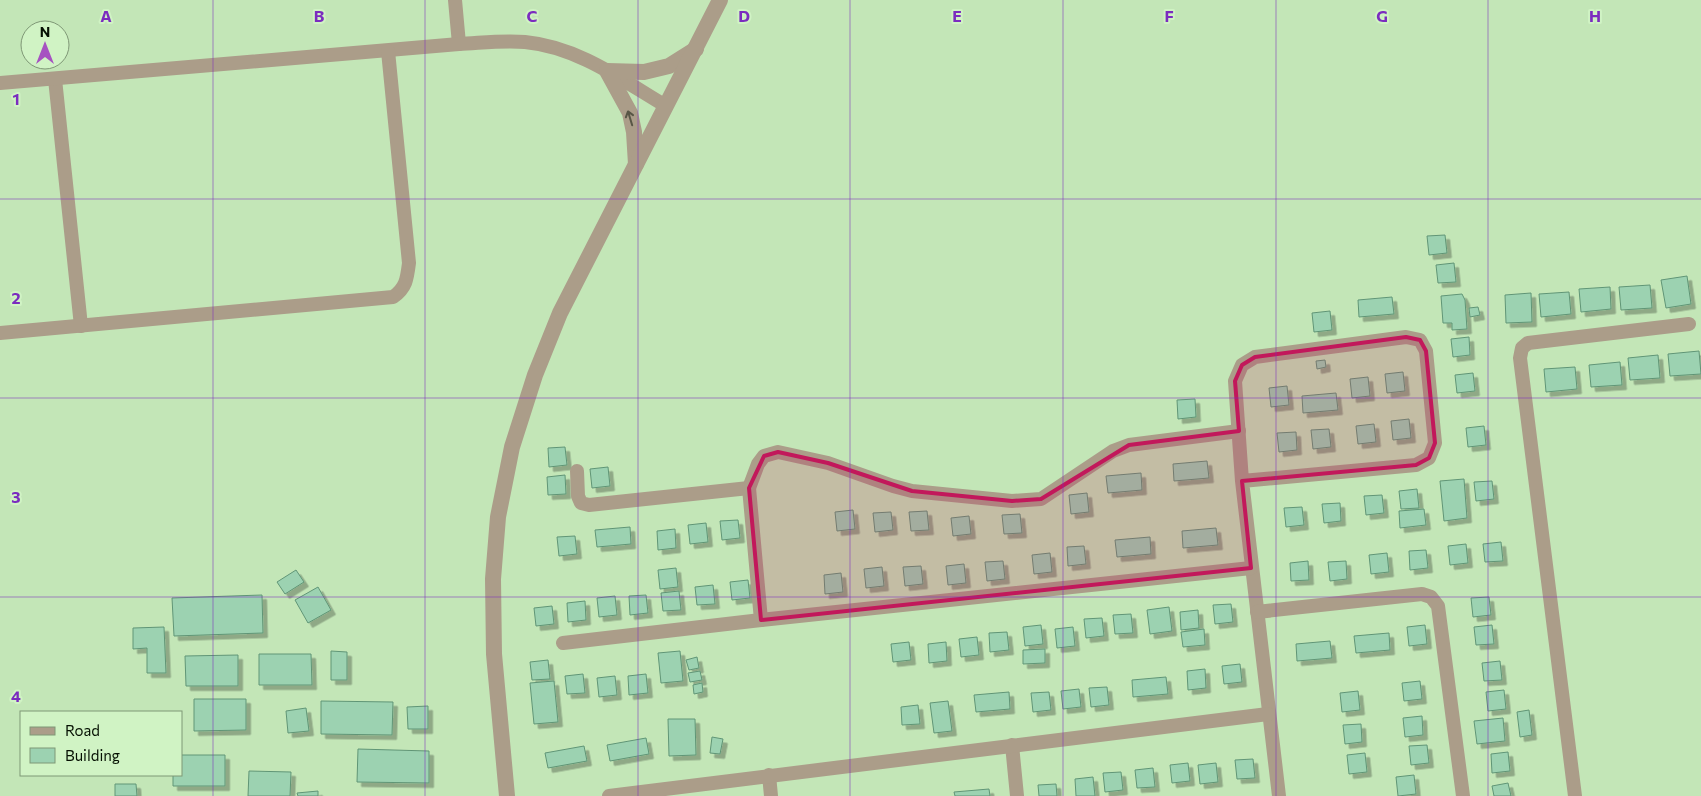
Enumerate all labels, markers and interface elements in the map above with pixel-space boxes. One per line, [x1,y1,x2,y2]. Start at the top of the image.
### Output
text: A [100,6,112,25]
text: B [314,6,325,25]
text: C [527,6,538,25]
text: D [738,6,750,25]
text: E [952,6,962,25]
text: F [1164,6,1174,25]
text: G [1376,6,1388,25]
text: H [1589,6,1601,25]
north arrow [20,20,70,70]
text: N [40,23,50,40]
text: 1 [12,89,20,108]
one-way arrow [625,110,635,126]
text: 2 [11,288,21,307]
text: 3 [11,487,21,506]
text: 4 [11,686,21,705]
legend [20,711,182,776]
text: Road [65,721,100,739]
text: Building [65,746,120,764]

